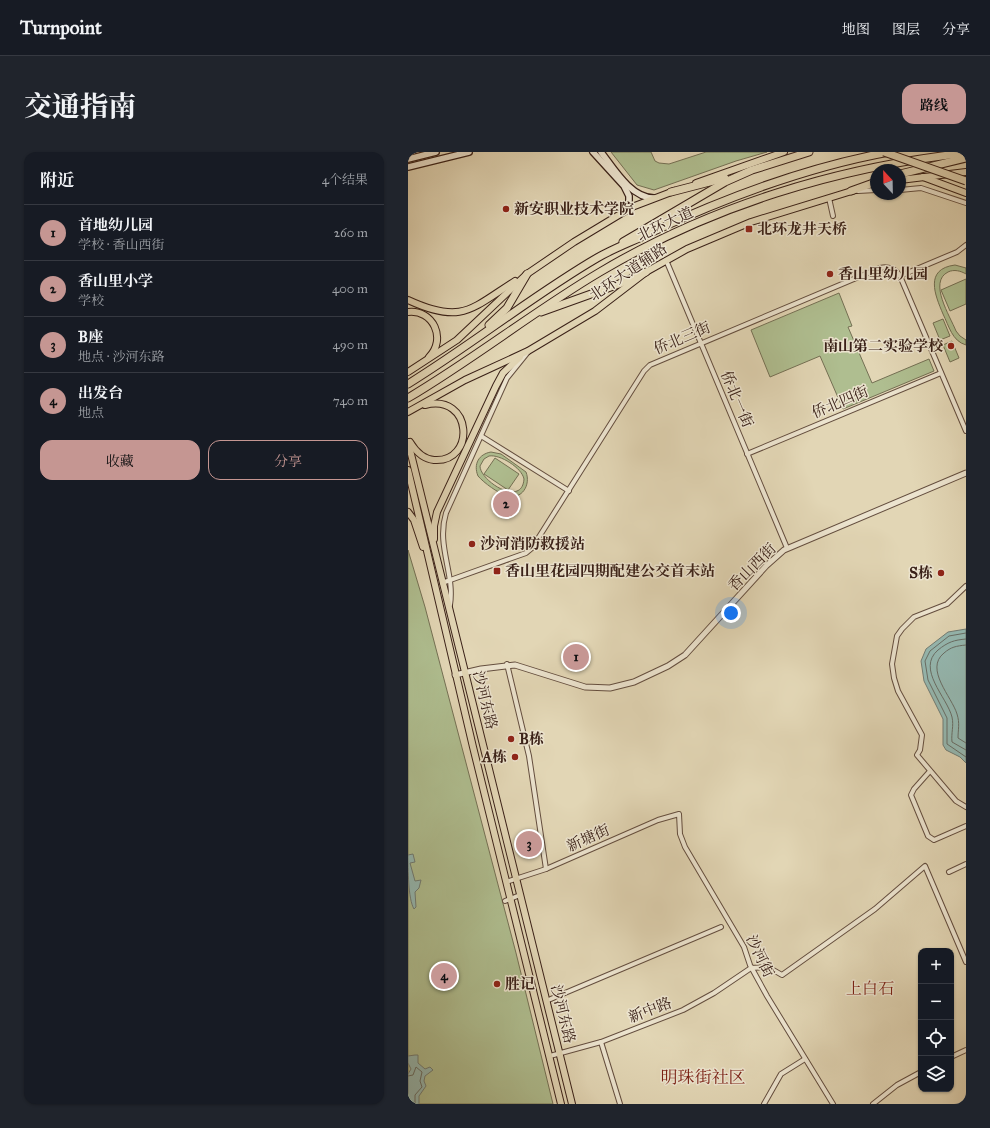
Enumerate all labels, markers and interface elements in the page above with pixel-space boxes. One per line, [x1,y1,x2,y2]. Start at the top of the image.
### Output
text: Turnpoint [20,16,102,39]
text: 地图 [842,21,870,38]
text: 图层 [892,21,920,38]
text: 分享 [942,21,970,38]
button: 路线 [902,84,966,124]
text: 交通指南 [24,89,136,124]
north arrow [870,164,906,200]
text: 附近 [40,170,74,191]
text: 4个结果 [322,172,368,188]
place label: 新安职业技术学院 [514,200,634,218]
street label: 北环大道 [634,203,696,245]
marker: 新安职业技术学院 [501,204,511,214]
text: 首地幼儿园 [78,216,153,234]
place label: 北环龙井天桥 [757,220,847,238]
marker: 北环龙井天桥 [744,224,754,234]
text: 1 [50,225,56,241]
text: 260 m [334,225,368,241]
text: 学校 · 香山西街 [78,237,164,253]
street label: 北环大道辅路 [586,239,670,305]
place label: 香山里幼儿园 [838,265,928,283]
marker: 香山里幼儿园 [825,269,835,279]
text: 香山里小学 [78,272,153,290]
text: 2 [50,281,56,297]
text: 400 m [332,281,368,297]
text: 学校 [78,293,104,309]
street label: 侨北三街 [651,318,713,358]
text: B座 [78,328,103,346]
text: 3 [50,337,56,353]
text: 490 m [332,337,368,353]
place label: 南山第二实验学校 [823,337,944,355]
marker: 南山第二实验学校 [946,341,956,351]
text: 地点 · 沙河东路 [78,349,164,365]
street label: 侨北一街 [717,368,757,430]
street label: 侨北四街 [809,382,871,422]
text: 出发台 [78,384,123,402]
text: 4 [49,393,57,409]
text: 740 m [333,393,368,409]
text: 地点 [78,405,104,421]
button: 收藏 [40,440,200,480]
button: 分享 [208,440,368,480]
pin: 2 [493,489,519,519]
place label: 沙河消防救援站 [480,535,585,553]
marker: 沙河消防救援站 [467,539,477,549]
street label: 香山西街 [724,539,780,595]
place label: 香山里花园四期配建公交首末站 [505,562,715,580]
place label: S栋 [909,564,933,582]
marker: 香山里花园四期配建公交首末站 [492,566,502,576]
marker: S栋 [936,568,946,578]
your location [721,603,741,623]
pin: 1 [563,642,589,672]
street label: 沙河东路 [469,669,501,731]
place label: B栋 [519,730,544,748]
marker: B栋 [506,734,516,744]
place label: A栋 [481,748,507,766]
marker: A栋 [510,752,520,762]
street label: 新塘街 [564,821,612,855]
pin: 3 [516,829,542,859]
street label: 沙河街 [742,932,778,980]
map controls [918,948,954,1092]
button: + [918,948,954,984]
pin: 4 [431,961,457,991]
place label: 胜记 [505,975,535,993]
marker: 胜记 [492,979,502,989]
district label: 上白石 [846,979,894,998]
street label: 沙河东路 [547,983,579,1045]
button: − [918,984,954,1020]
street label: 新中路 [626,994,674,1026]
button: locate [918,1020,954,1056]
button: layers [918,1056,954,1092]
district label: 明珠街社区 [661,1067,746,1088]

